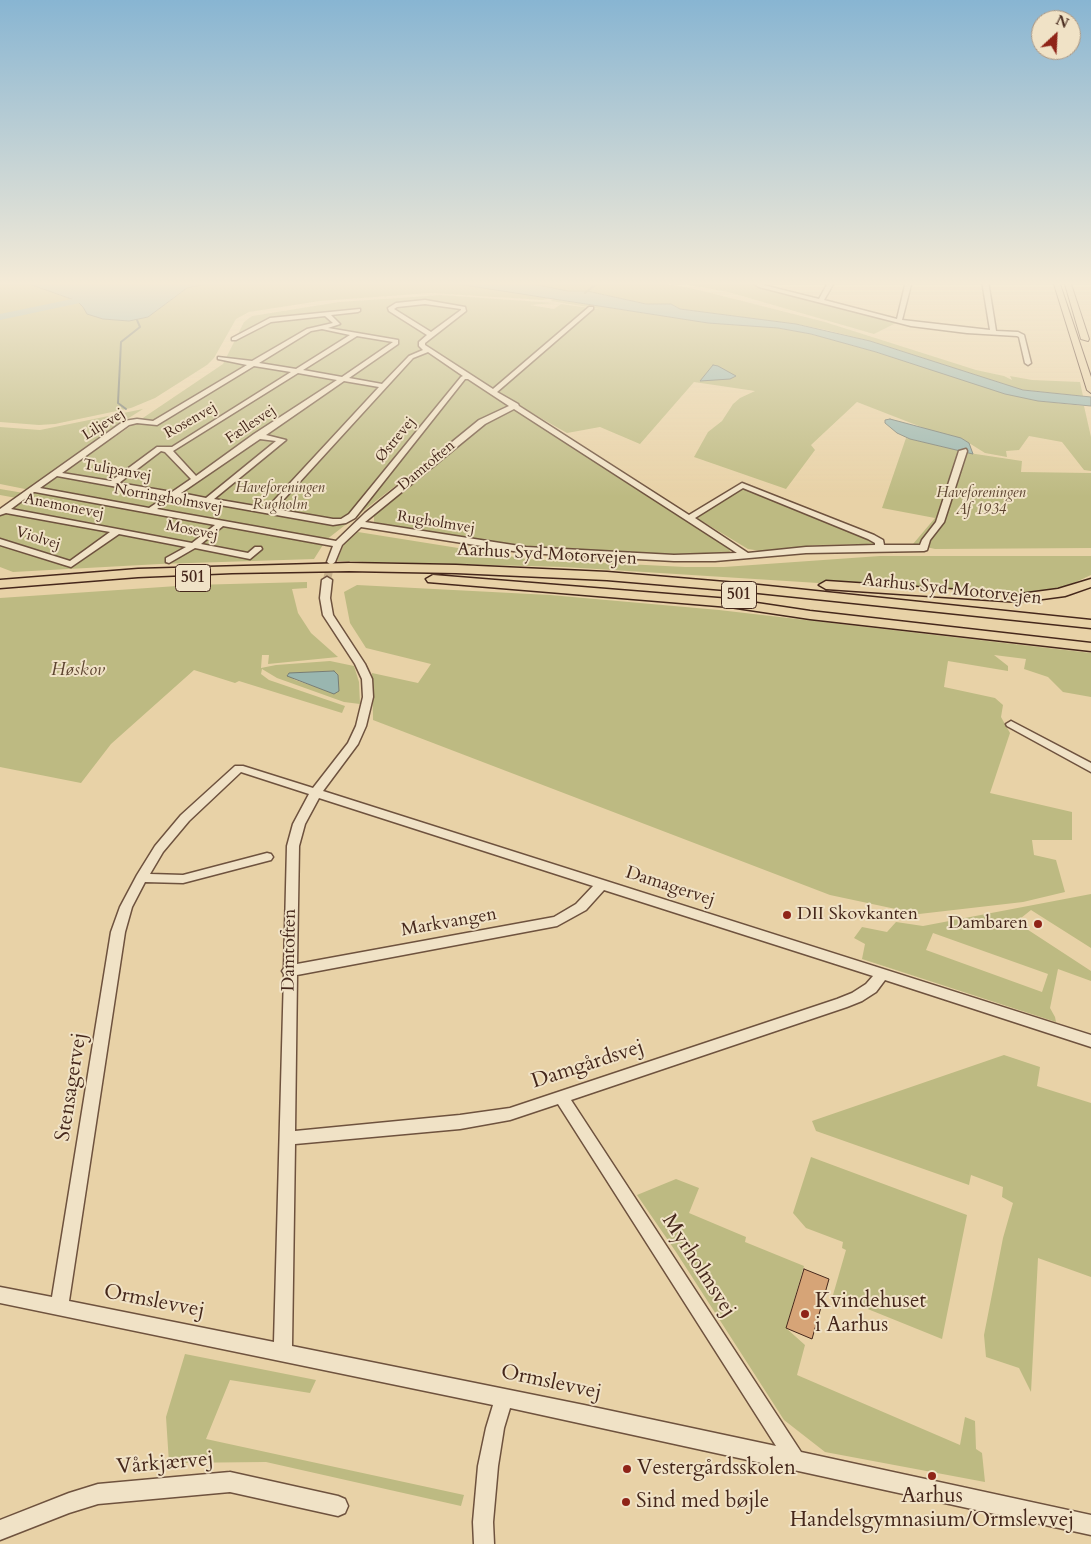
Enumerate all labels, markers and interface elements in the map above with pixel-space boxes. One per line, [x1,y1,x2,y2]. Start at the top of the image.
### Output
north arrow [1031,10,1081,60]
text: N [1053,11,1072,33]
street label: Rosenvej [162,399,220,443]
street label: Fællesvej [222,402,280,448]
street label: Liljevej [79,405,129,445]
street label: Østrevej [372,413,420,467]
street label: Damtoften [395,437,459,495]
street label: Tulipanvej [82,456,152,486]
park label: Haveforeningen Rugholm [235,480,325,515]
street label: Norringholmsvej [113,481,223,517]
park label: Haveforeningen Af 1934 [936,485,1026,520]
street label: Anemonevej [23,490,105,524]
street label: Rugholmvej [396,508,476,538]
street label: Mosevej [164,517,220,545]
street label: Violvej [13,524,63,554]
street label: Aarhus Syd Motorvejen [456,540,638,570]
road number: 501 [176,564,210,592]
street label: Aarhus Syd Motorvejen [861,570,1043,610]
road number: 501 [722,582,756,608]
park label: Høskov [51,660,105,682]
street label: Damagervej [623,862,717,912]
street label: Markvangen [400,904,498,942]
place label: DII Skovkanten [797,904,918,926]
street label: Damtoften [278,909,302,991]
marker: DII Skovkanten [781,909,793,921]
place label: Dambaren [948,913,1028,935]
marker: Dambaren [1032,918,1044,930]
street label: Stensagervej [51,1031,93,1143]
street label: Damgårdsvej [529,1035,647,1095]
street label: Myrholmsvej [655,1210,741,1322]
street label: Ormslevvej [101,1280,207,1324]
place label: Kvindehuset i Aarhus [815,1289,926,1339]
marker: Kvindehuset i Aarhus [799,1308,811,1320]
street label: Ormslevvej [498,1360,604,1406]
street label: Vårkjærvej [115,1447,215,1481]
place label: Vestergårdsskolen [637,1456,796,1482]
marker: Vestergårdsskolen [621,1463,633,1475]
marker: Aarhus Handelsgymnasium/Ormslevvej [926,1470,938,1482]
place label: Aarhus Handelsgymnasium/Ormslevvej [790,1484,1074,1534]
place label: Sind med bøjle [636,1489,769,1515]
marker: Sind med bøjle [620,1496,632,1508]

